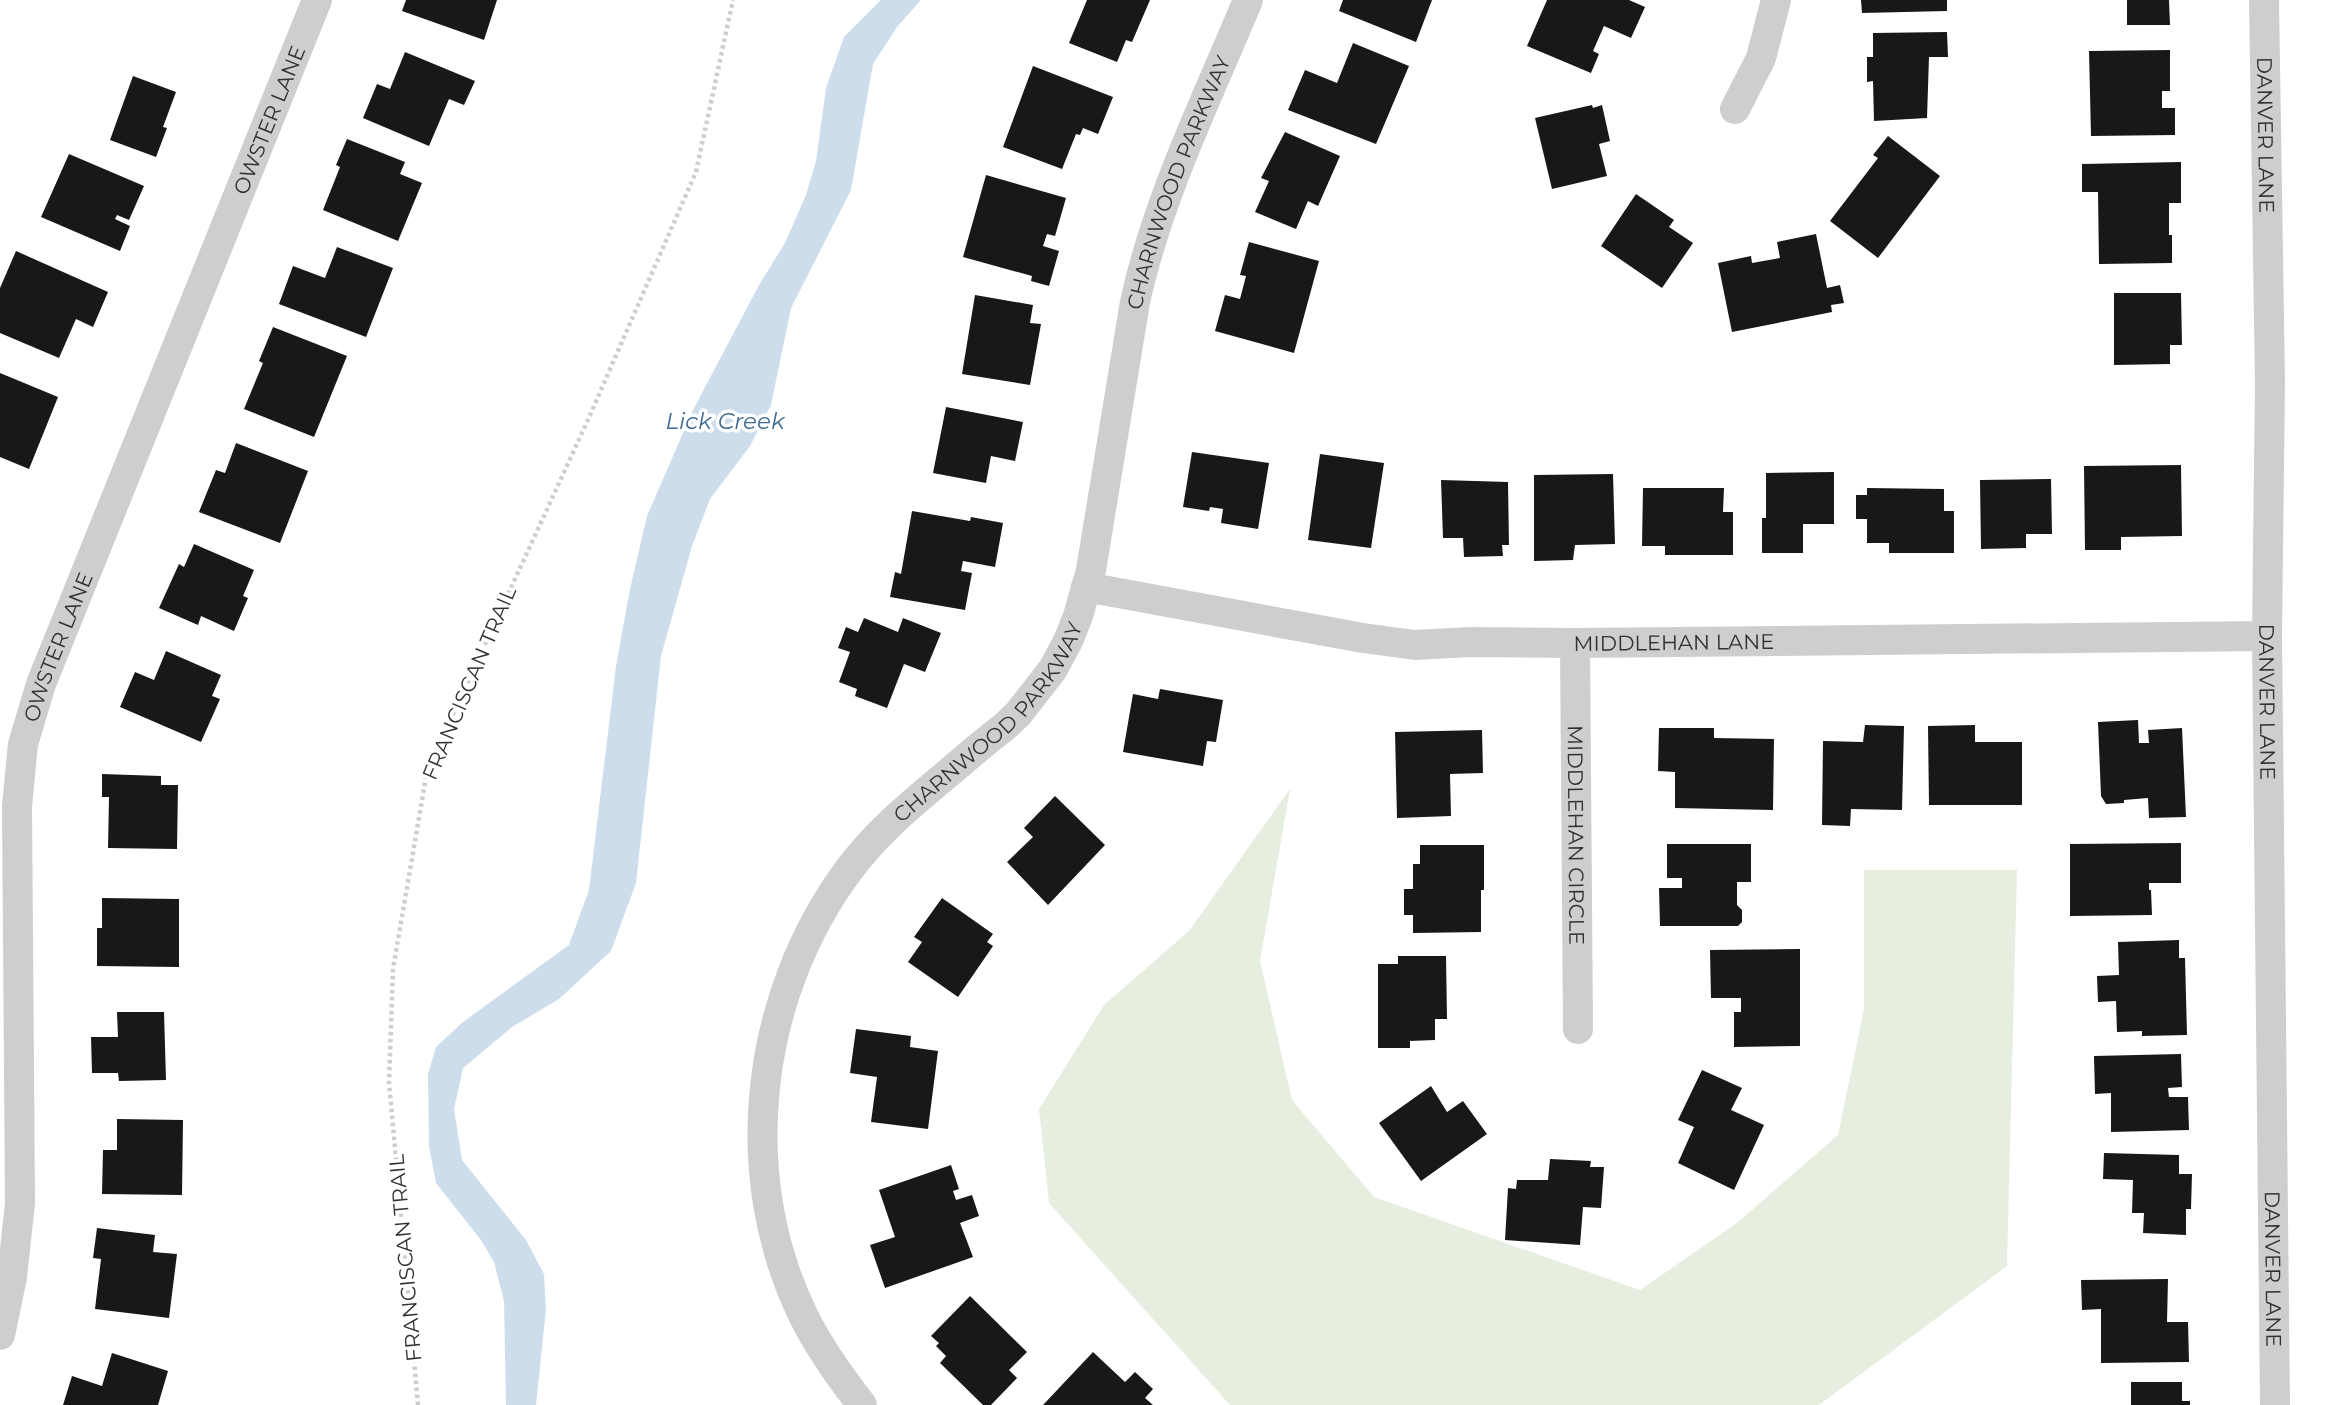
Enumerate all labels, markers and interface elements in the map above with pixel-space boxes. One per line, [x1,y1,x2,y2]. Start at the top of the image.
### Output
street label: OWSTER LANE [227,42,310,198]
street label: CHARNWOOD PARKWAY [1121,51,1236,312]
street label: DANVER LANE [2252,56,2280,213]
water label: Lick Creek [665,407,786,435]
street label: OWSTER LANE [18,568,97,725]
street label: FRANCISCAN TRAIL [417,582,521,784]
street label: CHARNWOOD PARKWAY [888,618,1087,827]
street label: DANVER LANE [2254,623,2281,780]
street label: MIDDLEHAN LANE [1573,628,1774,656]
street label: MIDDLEHAN CIRCLE [1563,725,1590,945]
street label: FRANCISCAN TRAIL [383,1153,427,1363]
street label: DANVER LANE [2260,1190,2287,1347]

